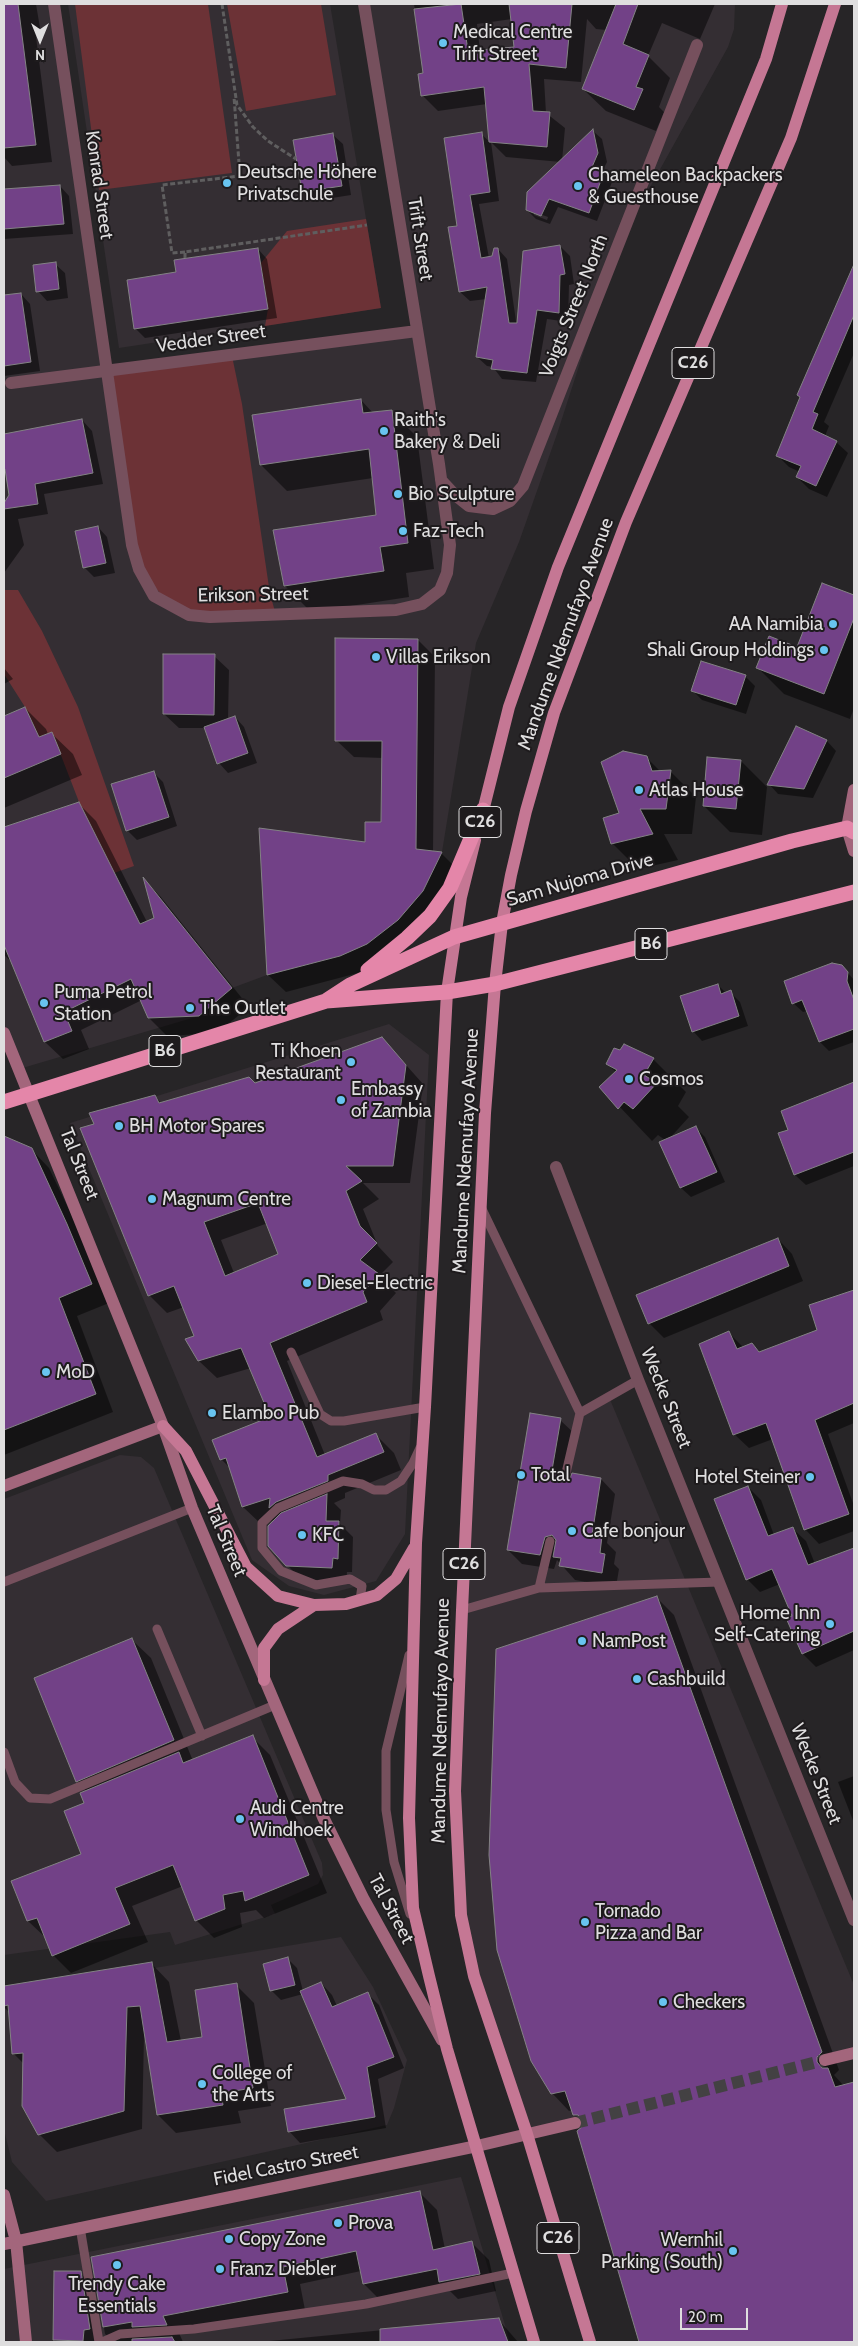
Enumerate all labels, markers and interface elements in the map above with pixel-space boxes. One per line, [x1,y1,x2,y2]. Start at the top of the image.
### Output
north arrow [15,15,65,65]
place label: Medical Centre Trift Street [453,21,573,65]
marker: Medical Centre Trift Street [437,37,449,49]
text: N [35,46,45,64]
street label: Konrad Street [80,129,118,241]
place label: Deutsche Höhere Privatschule [237,161,377,205]
place label: Chameleon Backpackers & Guesthouse [588,164,783,208]
marker: Deutsche Höhere Privatschule [221,177,233,189]
marker: Chameleon Backpackers & Guesthouse [572,180,584,192]
street label: Trift Street [402,196,438,282]
street label: Voigts Street North [535,231,613,381]
street label: Vedder Street [155,320,267,358]
road number: C26 [672,348,714,378]
place label: Raith's Bakery & Deli [394,409,500,453]
marker: Raith's Bakery & Deli [378,425,390,437]
place label: Bio Sculpture [408,483,514,505]
marker: Bio Sculpture [392,488,404,500]
street label: Mandume Ndemufayo Avenue [513,515,619,753]
place label: Faz-Tech [413,520,484,542]
marker: Faz-Tech [397,525,409,537]
street label: Erikson Street [197,583,309,607]
place label: AA Namibia [729,613,823,635]
marker: AA Namibia [827,618,839,630]
place label: Shali Group Holdings [647,639,814,661]
marker: Shali Group Holdings [818,644,830,656]
place label: Villas Erikson [386,646,491,668]
marker: Villas Erikson [370,651,382,663]
place label: Atlas House [649,779,743,801]
marker: Atlas House [633,784,645,796]
road number: C26 [459,806,501,838]
street label: Sam Nujoma Drive [504,848,656,912]
road number: B6 [635,929,667,960]
place label: Puma Petrol Station [54,981,152,1025]
marker: Puma Petrol Station [38,997,50,1009]
place label: The Outlet [200,997,286,1019]
marker: The Outlet [184,1002,196,1014]
street label: Mandume Ndemufayo Avenue [448,1028,484,1274]
road number: B6 [149,1036,181,1066]
place label: Ti Khoen Restaurant [255,1040,341,1084]
marker: Ti Khoen Restaurant [345,1056,357,1068]
place label: Cosmos [639,1068,704,1090]
marker: Cosmos [623,1073,635,1085]
place label: Embassy of Zambia [351,1078,432,1122]
marker: Embassy of Zambia [335,1094,347,1106]
place label: BH Motor Spares [129,1115,265,1137]
marker: BH Motor Spares [113,1120,125,1132]
street label: Tal Street [54,1125,104,1203]
place label: Magnum Centre [162,1188,291,1210]
marker: Magnum Centre [146,1193,158,1205]
place label: Diesel-Electric [317,1272,433,1294]
marker: Diesel-Electric [301,1277,313,1289]
street label: Wecke Street [635,1344,697,1452]
place label: MoD [56,1361,95,1383]
marker: MoD [40,1366,52,1378]
place label: Elambo Pub [222,1402,319,1424]
marker: Elambo Pub [206,1407,218,1419]
place label: Total [531,1464,570,1486]
place label: Hotel Steiner [694,1466,800,1488]
marker: Total [515,1469,527,1481]
marker: Hotel Steiner [804,1471,816,1483]
street label: Tal Street [201,1502,251,1580]
place label: Cafe bonjour [582,1520,685,1542]
place label: KFC [312,1524,344,1546]
marker: Cafe bonjour [566,1525,578,1537]
marker: KFC [296,1529,308,1541]
road number: C26 [443,1548,485,1580]
street label: Mandume Ndemufayo Avenue [427,1598,455,1844]
place label: Home Inn Self-Catering [714,1602,820,1646]
marker: Home Inn Self-Catering [824,1618,836,1630]
place label: NamPost [592,1630,666,1652]
marker: NamPost [576,1635,588,1647]
place label: Cashbuild [647,1668,725,1690]
marker: Cashbuild [631,1673,643,1685]
street label: Wecke Street [785,1720,847,1828]
place label: Audi Centre Windhoek [250,1797,344,1841]
marker: Audi Centre Windhoek [234,1813,246,1825]
street label: Tal Street [363,1870,419,1948]
place label: Tornado Pizza and Bar [595,1900,702,1944]
marker: Tornado Pizza and Bar [579,1916,591,1928]
place label: Checkers [673,1991,745,2013]
marker: Checkers [657,1996,669,2008]
place label: College of the Arts [212,2062,293,2106]
marker: College of the Arts [196,2078,208,2090]
street label: Fidel Castro Street [212,2141,360,2191]
place label: Prova [348,2212,393,2234]
marker: Prova [332,2217,344,2229]
road number: C26 [537,2222,579,2254]
place label: Copy Zone [239,2228,326,2250]
place label: Wernhil Parking (South) [601,2229,723,2273]
marker: Copy Zone [223,2233,235,2245]
marker: Wernhil Parking (South) [727,2245,739,2257]
place label: Franz Diebler [230,2258,336,2280]
marker: Trendy Cake Essentials [111,2259,123,2271]
marker: Franz Diebler [214,2263,226,2275]
place label: Trendy Cake Essentials [68,2273,166,2317]
scale bar [683,2298,750,2330]
text: 20 m [688,2308,723,2326]

